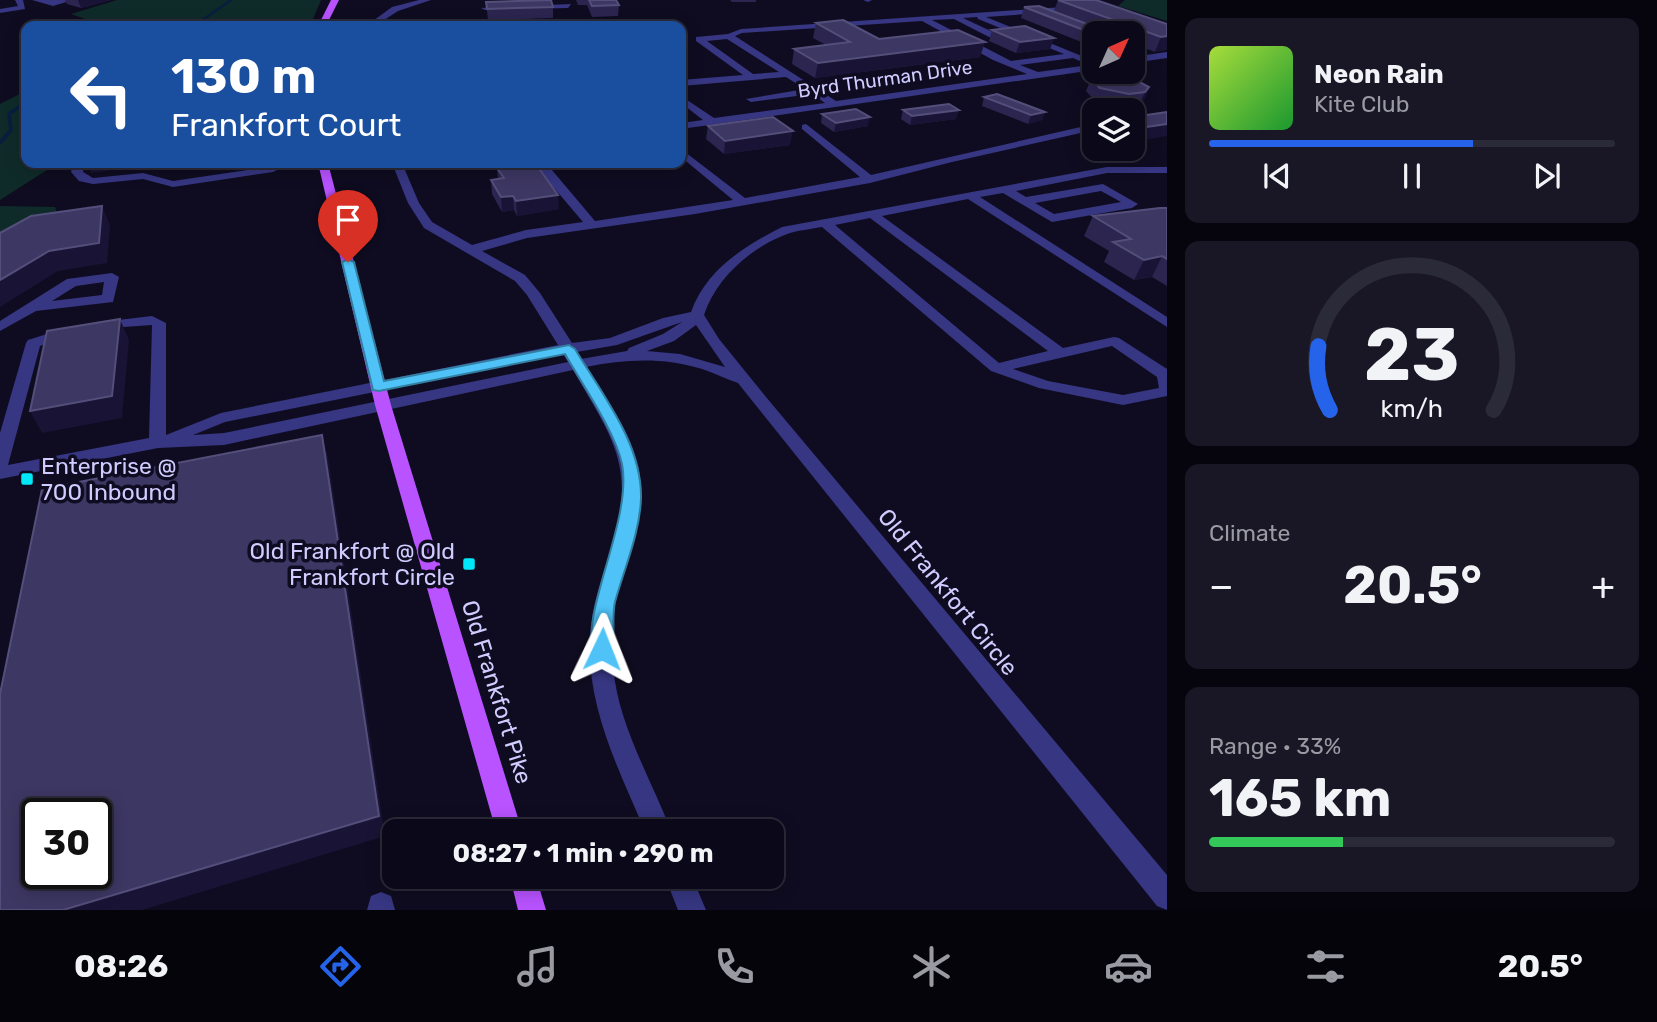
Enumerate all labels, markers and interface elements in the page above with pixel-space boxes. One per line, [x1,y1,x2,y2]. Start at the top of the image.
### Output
north arrow [1082,21,1144,84]
map controls [1082,21,1145,161]
text: 130 m [171,47,316,105]
icon: left [56,49,147,140]
street label: Byrd Thurman Drive [796,55,974,103]
text: Neon Rain [1314,59,1444,90]
text: Kite Club [1314,90,1409,118]
button: layers [1082,98,1145,161]
text: Frankfort Court [171,106,401,144]
icon: previous [1258,157,1296,195]
icon: pause [1393,157,1431,195]
icon: next [1528,157,1566,195]
pin [318,190,378,262]
icon: arrive [329,201,367,239]
text: 23 [1364,312,1460,398]
text: km/h [1381,393,1443,422]
place label: Enterprise @ 700 Inbound [41,452,177,506]
marker: Enterprise @ 700 Inbound [19,471,35,487]
street label: Old Frankfort Circle [872,503,1024,681]
text: Climate [1209,519,1290,547]
place label: Old Frankfort @ Old Frankfort Circle [250,537,455,591]
text: 20.5° [1343,554,1482,616]
marker: Old Frankfort @ Old Frankfort Circle [461,556,477,572]
text: − [1209,563,1234,609]
text: + [1591,563,1615,609]
street label: Old Frankfort Pike [456,597,538,787]
position arrow [565,612,639,686]
text: Range · 33% [1209,732,1341,760]
text: 165 km [1209,767,1391,829]
speed limit sign: 30 [21,798,112,889]
text: 08:27 · 1 min · 290 m [452,838,714,869]
icon: directions [316,942,365,991]
icon: music [513,942,562,991]
icon: phone [710,942,759,991]
icon: climate [907,942,956,991]
icon: car [1104,942,1153,991]
icon: filters [1301,942,1350,991]
text: 08:26 [74,947,168,985]
text: 20.5° [1498,947,1583,985]

